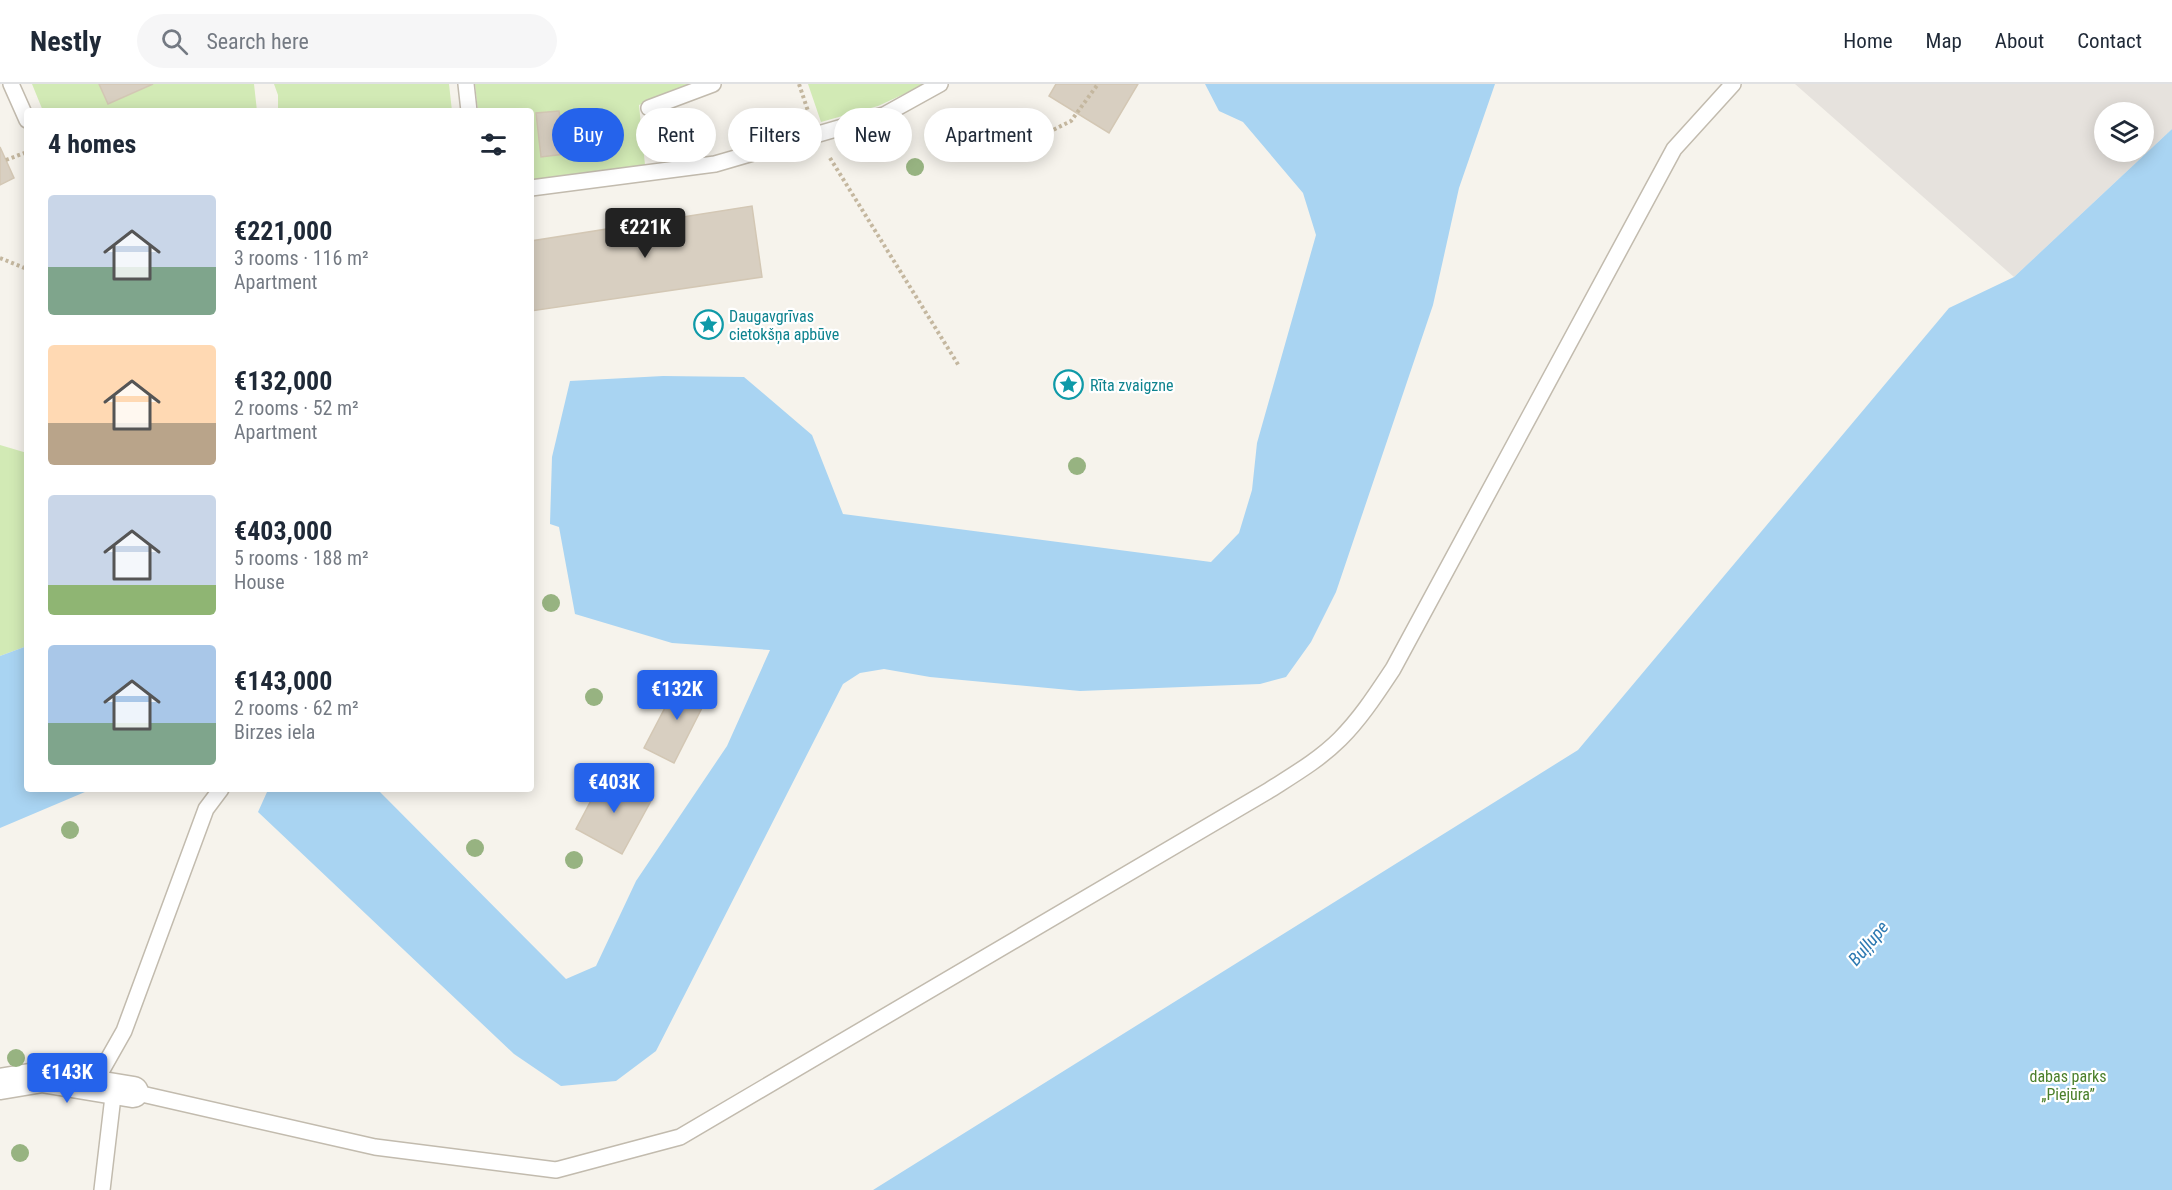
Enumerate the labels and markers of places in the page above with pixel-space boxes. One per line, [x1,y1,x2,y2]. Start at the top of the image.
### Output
pin: €221K [603,208,687,259]
place label: Daugavgrīvas cietokšņa apbūve [729,307,839,345]
place icon: Daugavgrīvas cietokšņa apbūve [692,309,724,341]
place icon: Rīta zvaigzne [1053,369,1085,401]
place label: Rīta zvaigzne [1090,376,1174,395]
pin: €132K [635,670,719,721]
pin: €403K [572,763,656,814]
pin: €143K [25,1053,109,1104]

